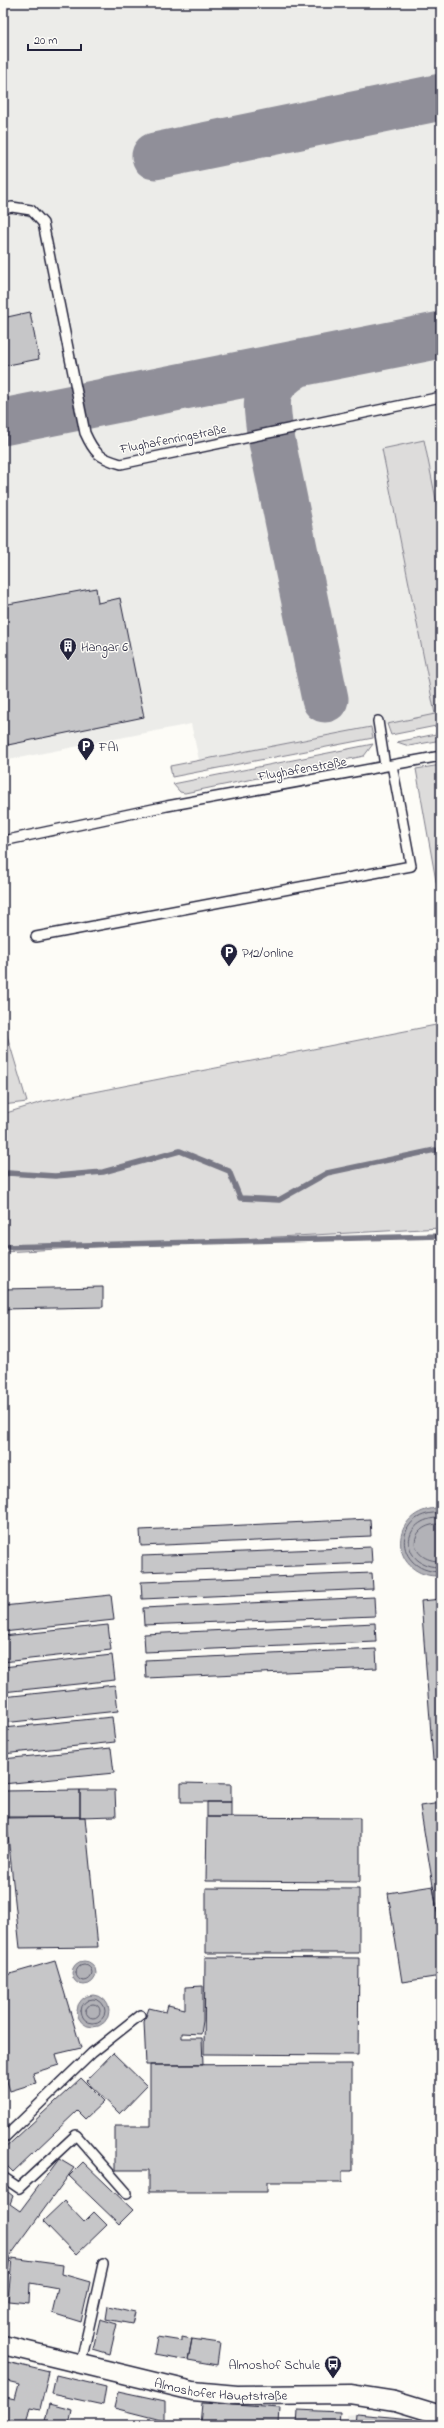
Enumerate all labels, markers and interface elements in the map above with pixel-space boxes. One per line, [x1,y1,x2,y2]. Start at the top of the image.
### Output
scale bar [28,26,81,52]
text: 20 m [34,32,57,50]
street label: Flughafenringstraße [117,420,229,460]
building icon: Hangar 6 [58,636,78,661]
place label: Hangar 6 [81,638,128,658]
parking icon: FAI [76,736,96,761]
place label: FAI [98,738,119,757]
street label: Flughafenstraße [256,752,348,788]
parking icon: P12/online [219,942,239,967]
place label: P12/online [242,944,293,963]
bus stop icon: Almoshof Schule [323,2354,343,2379]
place label: Almoshof Schule [228,2356,320,2375]
street label: Almoshofer Hauptstraße [152,2374,288,2406]

